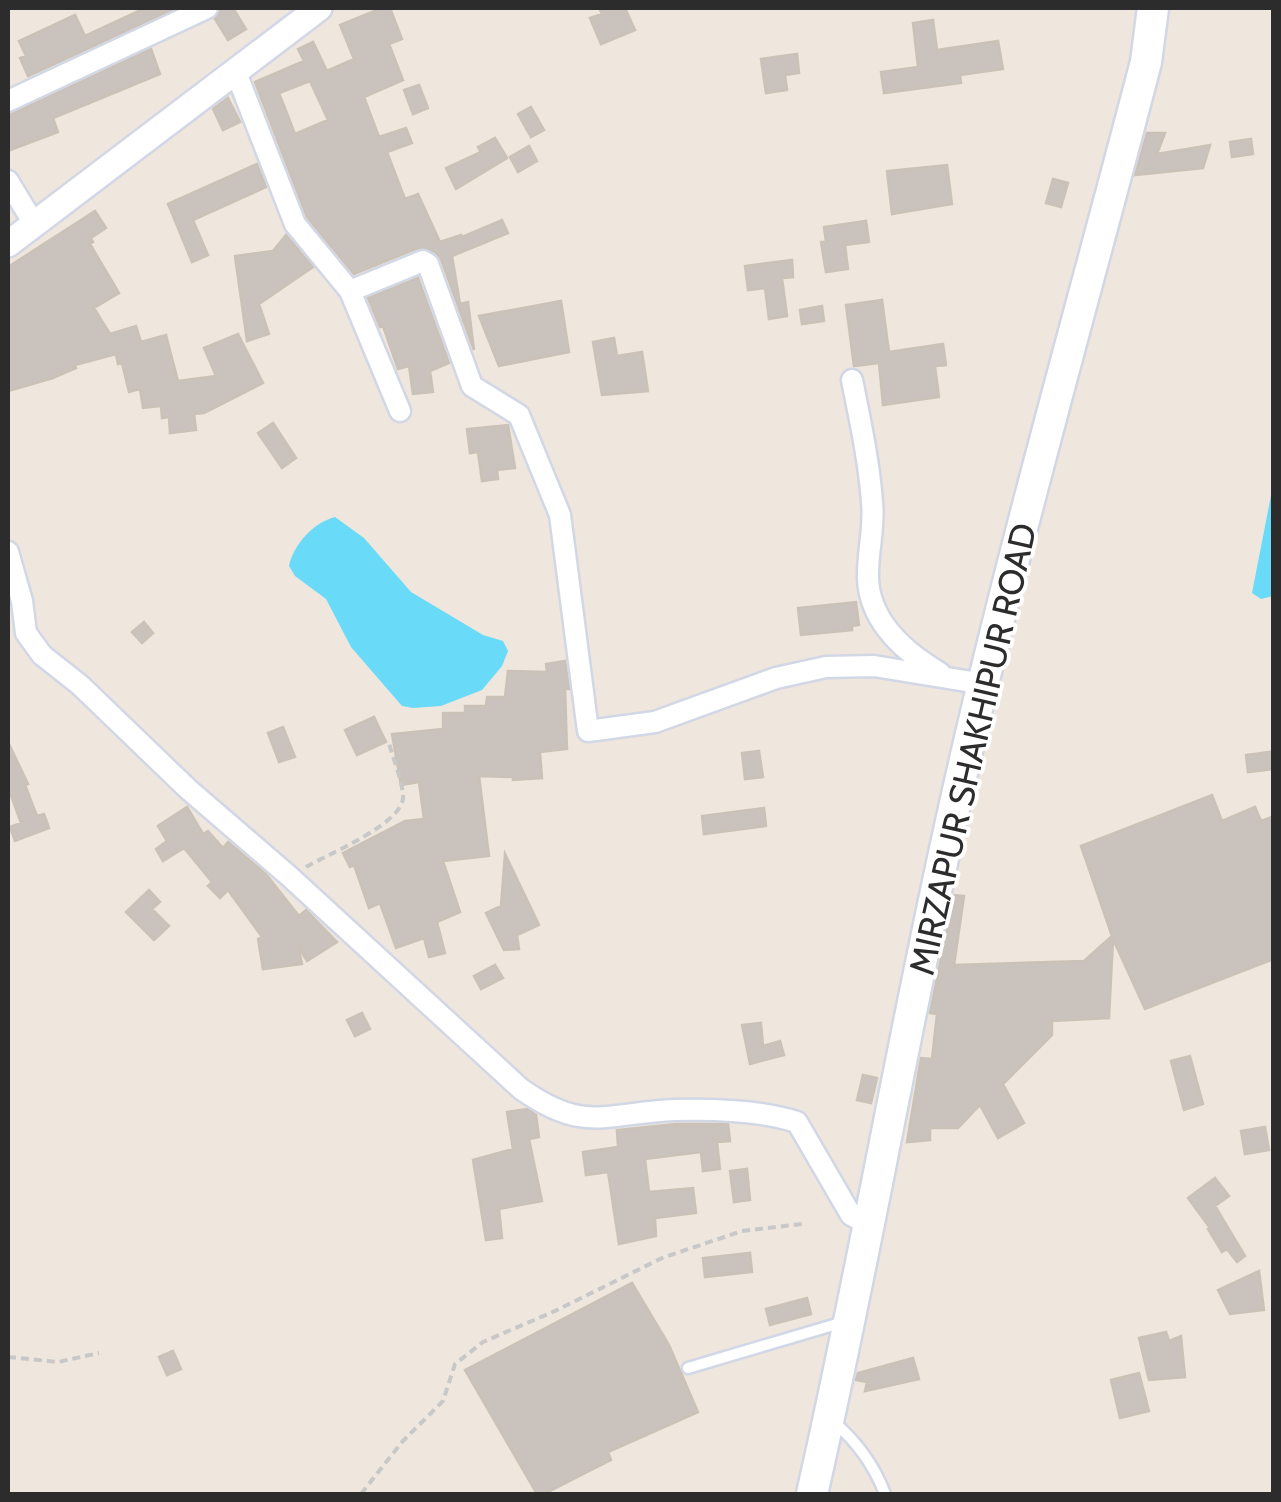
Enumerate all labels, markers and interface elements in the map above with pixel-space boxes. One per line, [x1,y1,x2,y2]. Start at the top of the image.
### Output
street label: MIRZAPUR SHAKHIPUR ROAD [900,519,1045,979]

